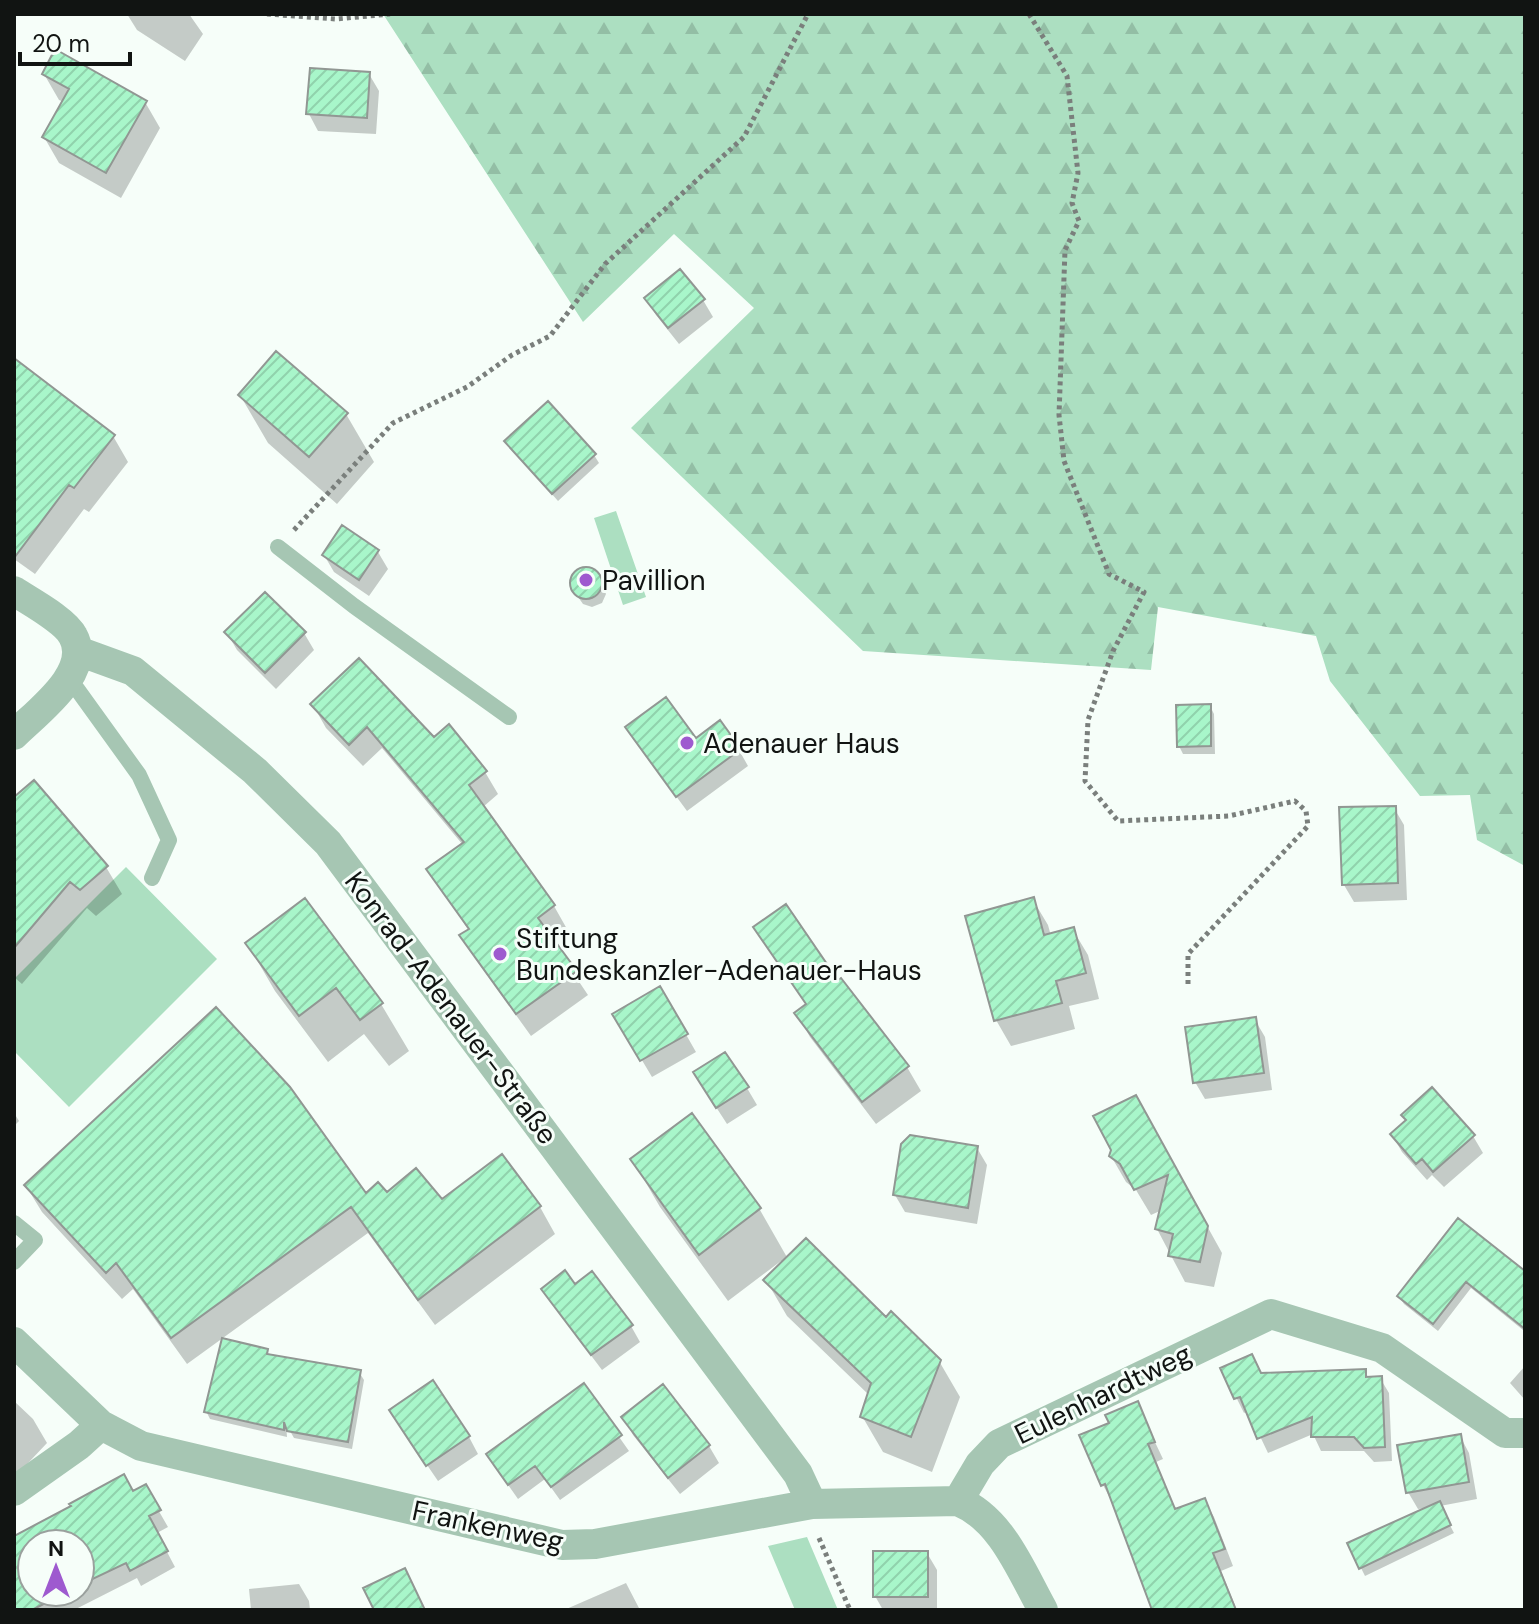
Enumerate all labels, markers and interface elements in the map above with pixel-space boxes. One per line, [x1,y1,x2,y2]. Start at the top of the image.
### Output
scale bar [20,16,130,66]
text: 20 m [32,28,90,59]
place label: Pavillion [602,562,706,599]
marker: Pavillion [577,571,595,589]
place label: Adenauer Haus [703,725,900,762]
marker: Adenauer Haus [678,734,696,752]
street label: Konrad-Adenauer-Straße [336,864,566,1152]
place label: Stiftung Bundeskanzler-Adenauer-Haus [516,920,922,989]
marker: Stiftung Bundeskanzler-Adenauer-Haus [491,945,509,963]
street label: Eulenhardtweg [1009,1335,1197,1453]
street label: Frankenweg [409,1492,567,1560]
north arrow [16,1528,96,1608]
text: N [48,1534,64,1563]

